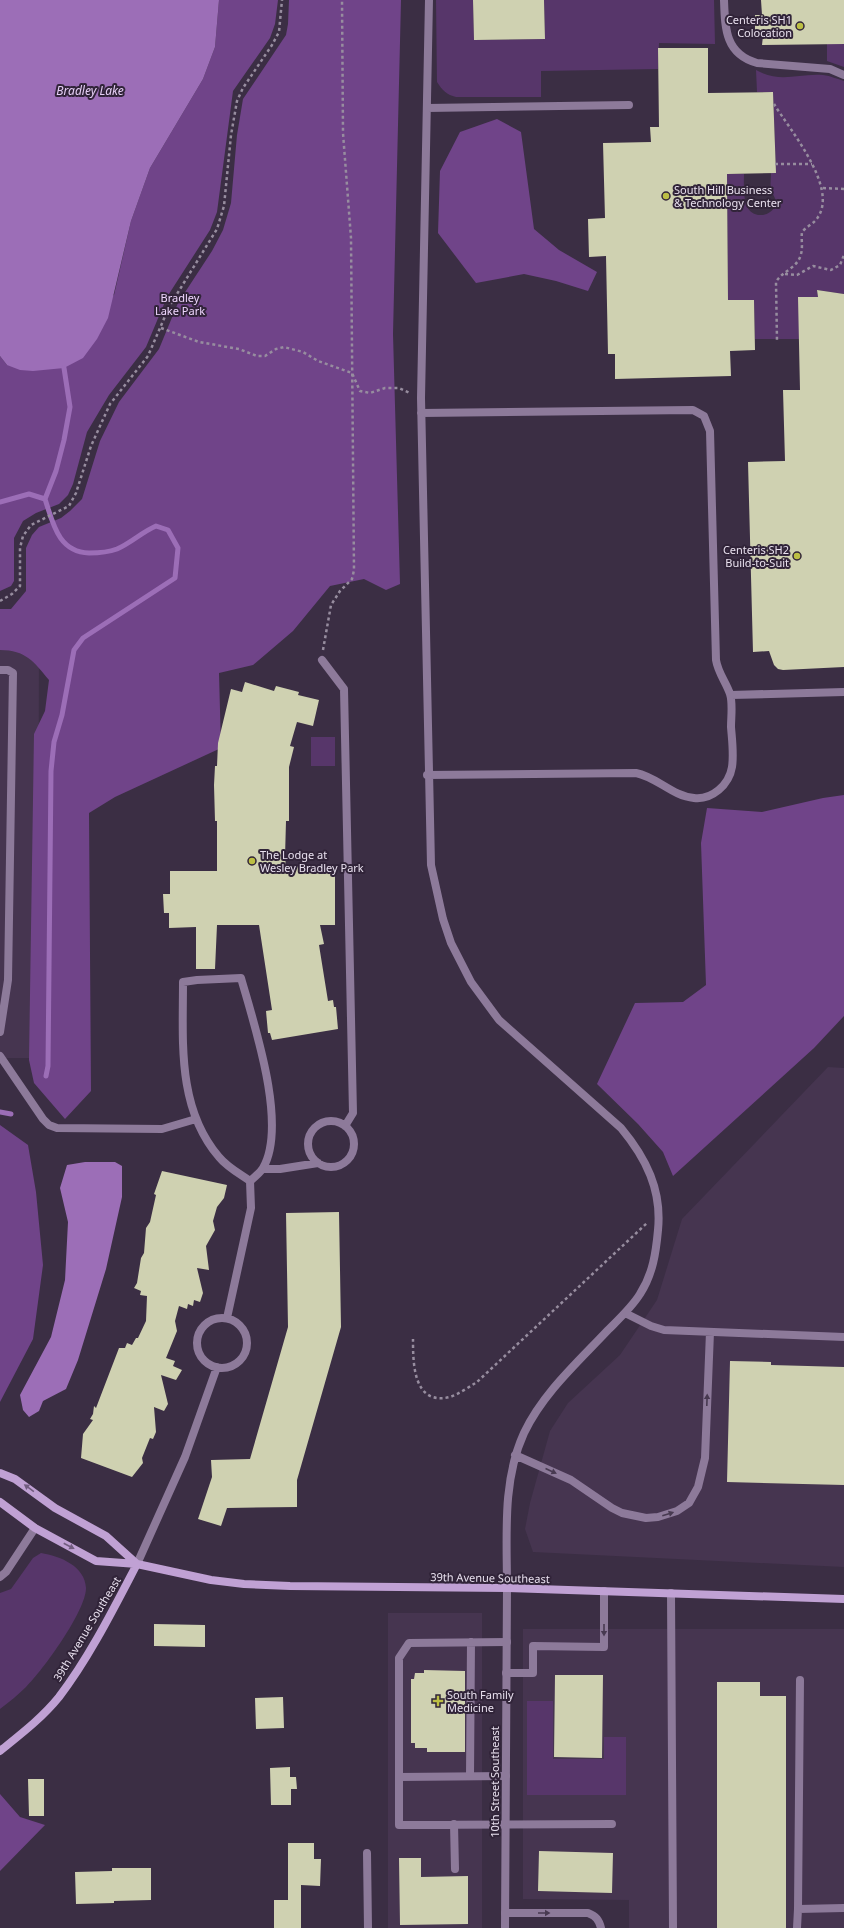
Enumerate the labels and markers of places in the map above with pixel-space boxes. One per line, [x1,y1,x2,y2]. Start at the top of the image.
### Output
place label: Centeris SH1 Colocation [726,12,792,40]
marker: Centeris SH1 Colocation [795,21,805,31]
place label: South Hill Business & Technology Center [674,182,782,210]
marker: South Hill Business & Technology Center [661,191,671,201]
place label: Centeris SH2 Build-to-Suit [723,542,789,570]
marker: Centeris SH2 Build-to-Suit [792,551,802,561]
place label: The Lodge at Wesley Bradley Park [260,847,364,875]
marker: The Lodge at Wesley Bradley Park [247,856,257,866]
place label: South Family Medicine [447,1687,514,1715]
marker: South Family Medicine [432,1695,444,1707]

